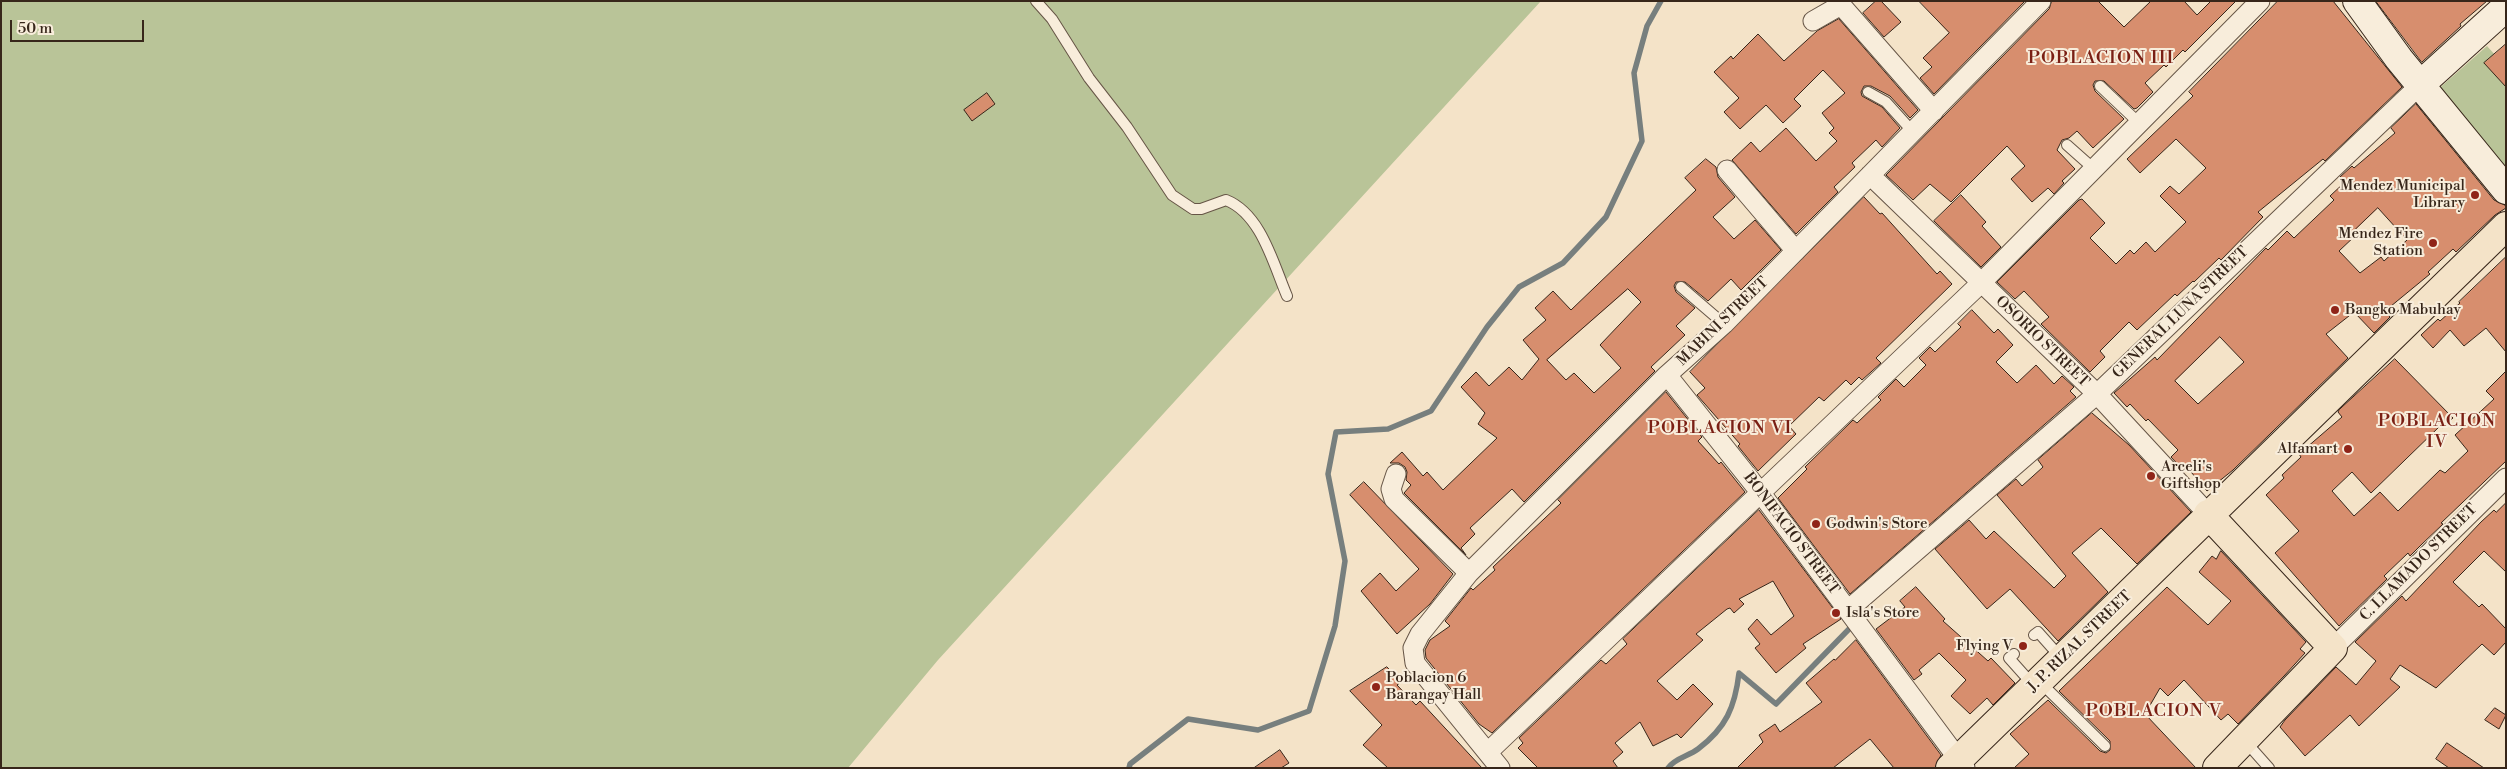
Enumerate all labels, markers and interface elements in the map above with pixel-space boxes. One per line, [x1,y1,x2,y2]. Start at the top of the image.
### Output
scale bar [12,10,146,42]
text: 50 m [18,19,52,38]
district label: POBLACION III [2026,48,2176,70]
place label: Mendez Municipal Library [2340,177,2465,212]
marker: Mendez Municipal Library [2469,189,2481,201]
place label: Mendez Fire Station [2338,225,2423,260]
marker: Mendez Fire Station [2427,237,2439,249]
street label: GENERAL LUNA STREET [2109,243,2253,383]
street label: MABINI STREET [1674,274,1772,370]
street label: OSORIO STREET [1991,293,2093,391]
place label: Bangko Mabuhay [2345,301,2461,319]
marker: Bangko Mabuhay [2329,304,2341,316]
district label: POBLACION IV [2377,411,2497,454]
district label: POBLACION VI [1646,418,1794,440]
place label: Alfamart [2277,440,2338,458]
marker: Alfamart [2342,443,2354,455]
place label: Arceli's Giftshop [2161,458,2221,493]
street label: BONIFACIO STREET [1739,469,1843,599]
marker: Arceli's Giftshop [2145,470,2157,482]
street label: C. LLAMADO STREET [2357,501,2481,625]
place label: Godwin's Store [1826,515,1927,533]
marker: Godwin's Store [1810,518,1822,530]
street label: J. P. RIZAL STREET [2024,588,2136,696]
place label: Isla's Store [1846,604,1919,622]
marker: Isla's Store [1830,607,1842,619]
place label: Flying V [1956,637,2013,655]
marker: Flying V [2017,640,2029,652]
place label: Poblacion 6 Barangay Hall [1386,669,1481,704]
marker: Poblacion 6 Barangay Hall [1370,681,1382,693]
district label: POBLACION V [2084,701,2224,723]

